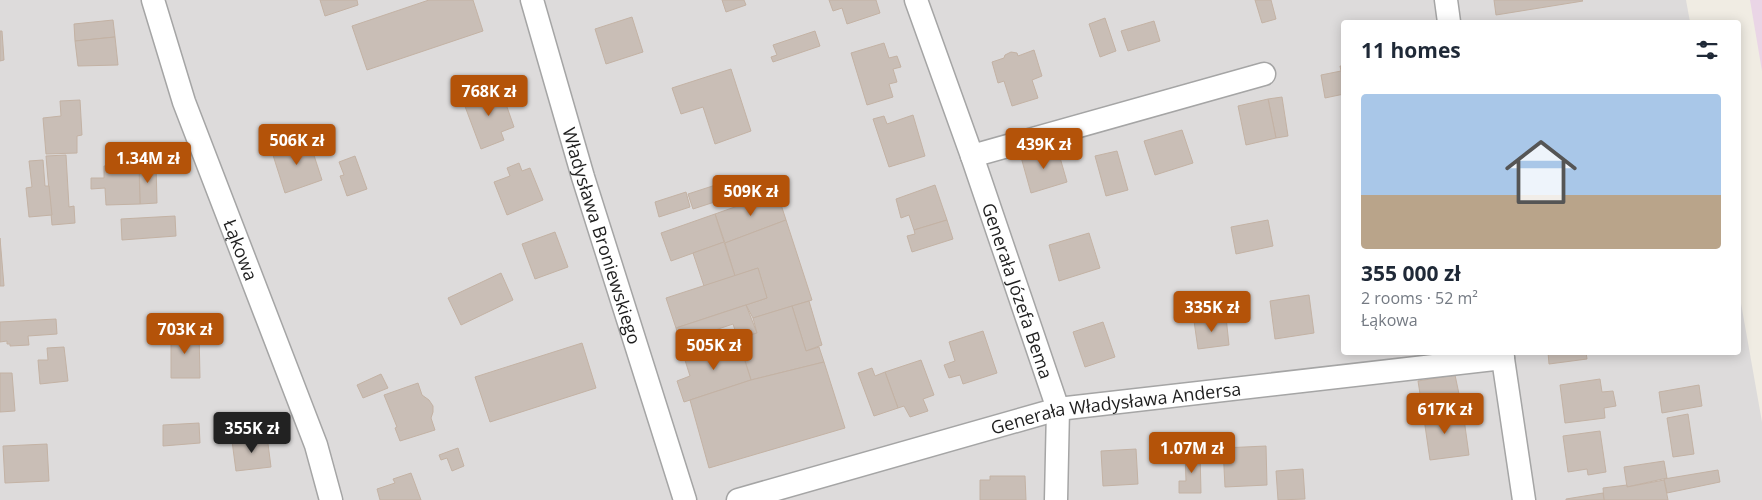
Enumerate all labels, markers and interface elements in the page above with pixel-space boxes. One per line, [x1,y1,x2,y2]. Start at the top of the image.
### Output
text: 11 homes [1361,36,1461,64]
icon: filters [1693,36,1721,64]
pin: 768K zł [443,74,535,117]
text: 768K zł [462,80,516,102]
pin: 506K zł [251,124,343,166]
street label: Władysława Broniewskiego [557,125,647,347]
icon: home [1496,127,1586,217]
pin: 439K zł [998,128,1090,170]
text: 506K zł [270,129,324,151]
text: 439K zł [1017,133,1071,155]
pin: 1.34M zł [96,142,200,184]
text: 1.34M zł [116,147,180,169]
pin: 509K zł [705,174,797,217]
text: 509K zł [724,180,778,202]
street label: Generała Józefa Bema [977,200,1059,382]
street label: Łąkowa [218,216,264,284]
text: 355 000 zł [1361,259,1461,287]
text: 2 rooms · 52 m² [1361,287,1478,309]
pin: 335K zł [1166,290,1258,333]
text: 335K zł [1185,296,1239,318]
text: Łąkowa [1361,309,1418,331]
pin: 703K zł [139,312,231,355]
text: 703K zł [158,318,212,340]
pin: 505K zł [668,328,760,371]
text: 505K zł [687,334,741,356]
street label: Generała Władysława Andersa [988,376,1242,440]
pin: 617K zł [1399,392,1491,435]
text: 617K zł [1418,398,1472,420]
pin: 355K zł [206,412,298,454]
text: 355K zł [225,417,279,439]
pin: 1.07M zł [1140,432,1244,474]
text: 1.07M zł [1160,437,1224,459]

